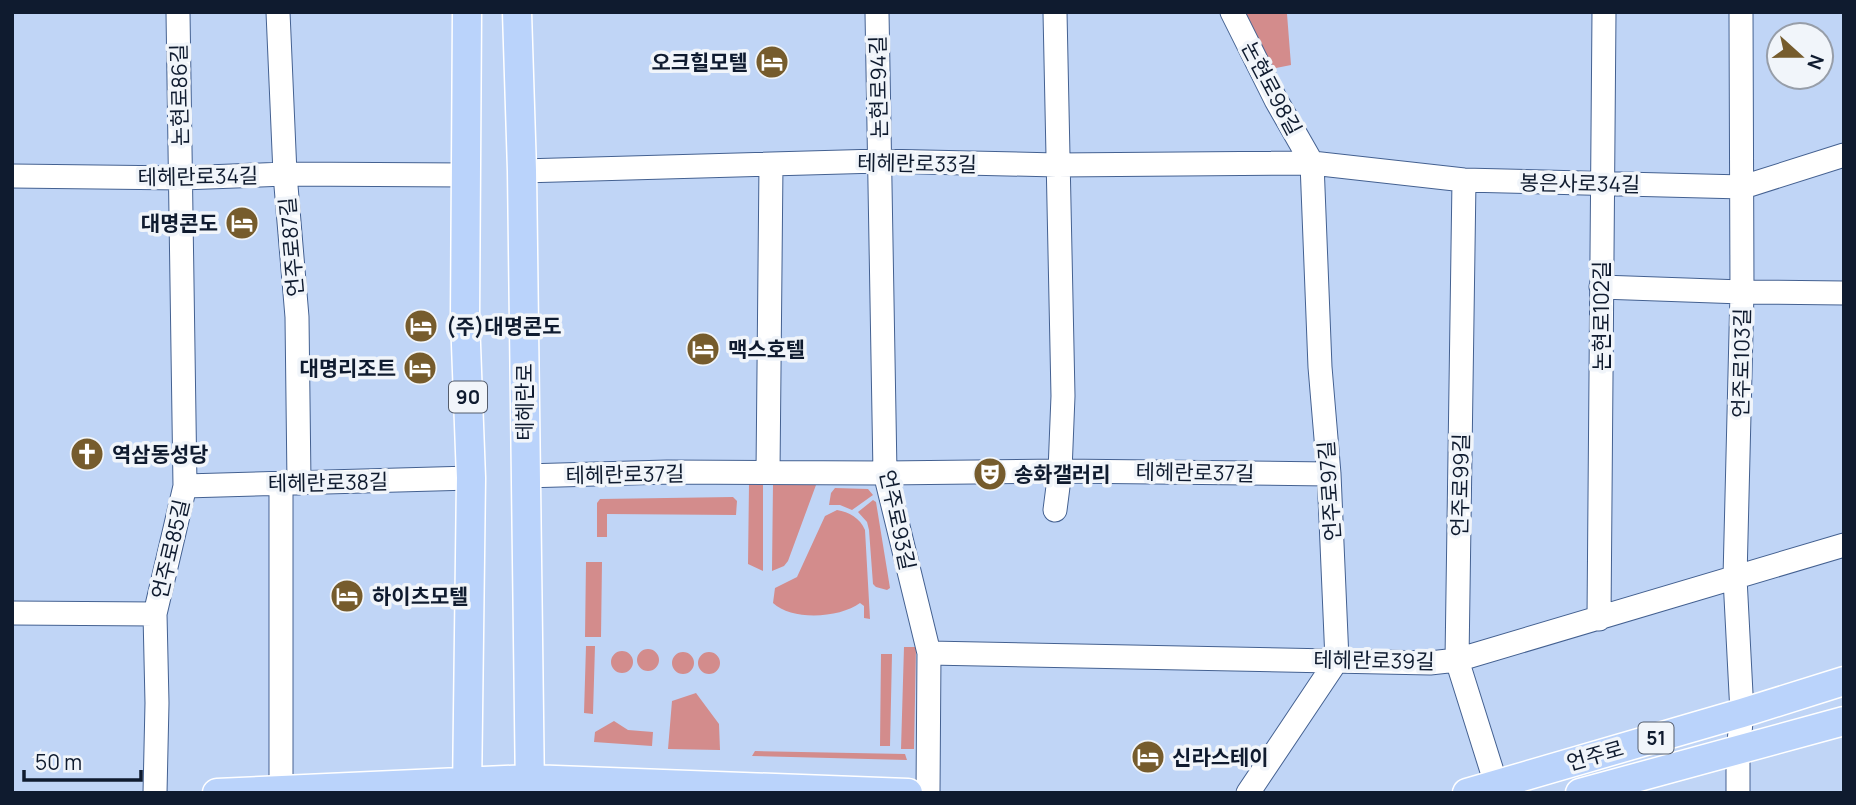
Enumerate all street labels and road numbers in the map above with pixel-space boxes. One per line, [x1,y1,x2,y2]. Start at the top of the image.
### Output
street label: 논현로94길 [863,35,893,139]
street label: 논현로98길 [1236,36,1308,140]
street label: 논현로86길 [164,44,194,146]
street label: 테헤란로33길 [857,148,977,178]
street label: 테헤란로34길 [137,161,259,191]
street label: 봉은사로34길 [1519,168,1641,198]
street label: 언주로87길 [273,196,309,298]
street label: 논현로102길 [1587,261,1615,371]
street label: 언주로103길 [1726,308,1756,418]
street label: 테헤란로 [510,363,538,441]
road number: 90 [449,382,487,412]
street label: 언주로99길 [1445,433,1475,537]
street label: 언주로97길 [1312,440,1346,542]
street label: 테헤란로37길 [1135,457,1255,487]
street label: 테헤란로37길 [565,459,685,489]
street label: 테헤란로38길 [268,467,388,497]
street label: 언주로93길 [874,467,922,573]
street label: 언주로85길 [145,496,195,602]
street label: 테헤란로39길 [1313,645,1435,675]
road number: 51 [1638,722,1674,754]
street label: 언주로 [1563,734,1627,776]

